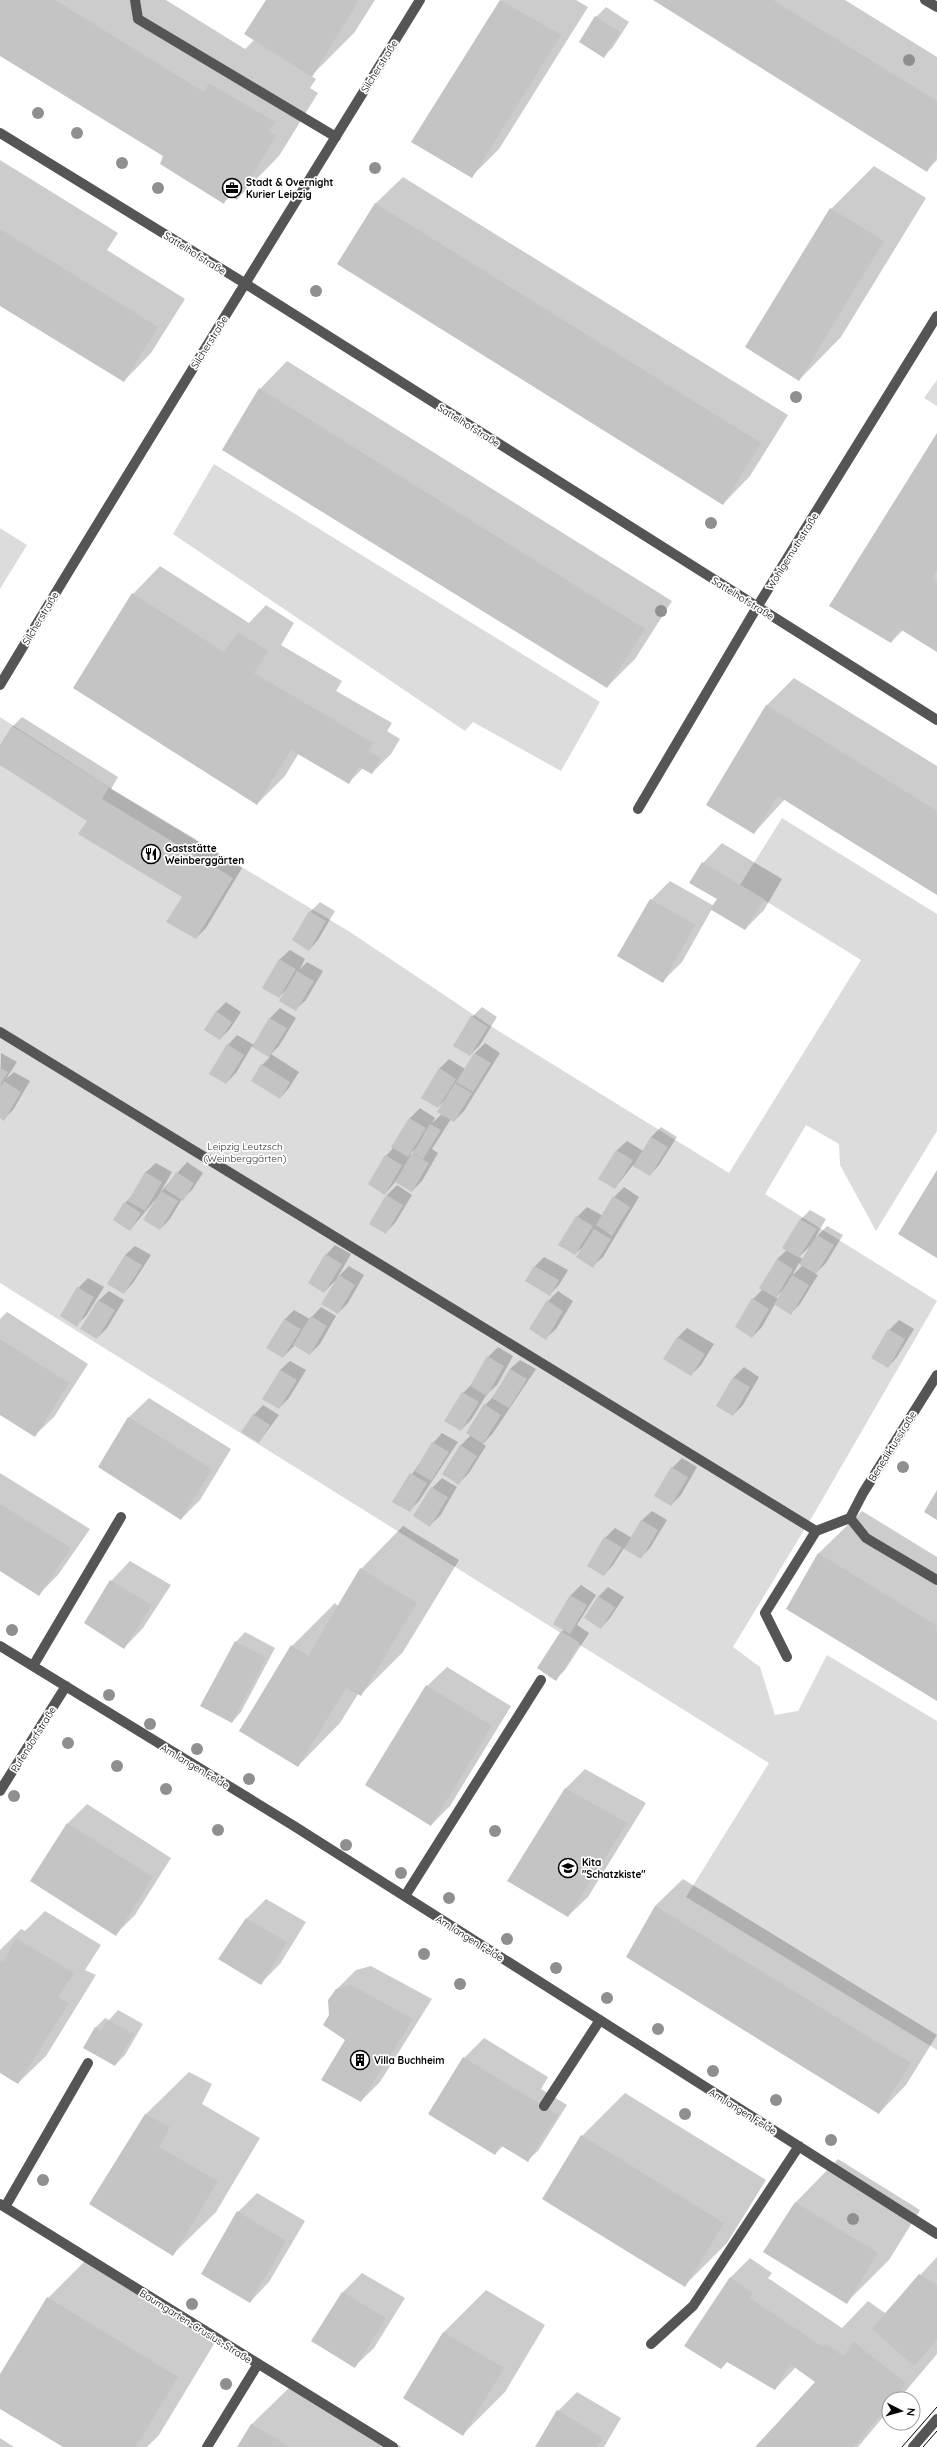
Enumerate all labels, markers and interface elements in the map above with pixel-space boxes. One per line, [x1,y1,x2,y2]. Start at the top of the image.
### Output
street label: Silcherstraße [358,37,401,95]
place label: Stadt & Overnight Kurier Leipzig [246,176,333,201]
office icon: Stadt & Overnight Kurier Leipzig [221,177,243,199]
street label: Sattelhofstraße [161,229,229,278]
street label: Silcherstraße [188,313,231,371]
street label: Sattelhofstraße [435,401,503,450]
street label: Wohlgemuthstraße [763,510,822,592]
street label: Sattelhofstraße [709,574,777,623]
street label: Silcherstraße [19,589,62,647]
place label: Gaststätte Weinberggärten [165,842,244,867]
restaurant icon: Gaststätte Weinberggärten [140,843,162,865]
park label: Leipzig Leutzsch (Weinberggärten) [203,1140,287,1165]
street label: Benediktusstraße [866,1408,919,1484]
street label: Pufendorfstraße [8,1704,59,1775]
street label: Am langen Felde [158,1741,232,1792]
place label: Kita "Schatzkiste" [582,1856,646,1881]
school or university icon: Kita "Schatzkiste" [557,1857,579,1879]
street label: Am langen Felde [433,1912,506,1965]
building icon: Villa Buchheim [349,2049,371,2071]
place label: Villa Buchheim [374,2054,444,2067]
street label: Am langen Felde [706,2085,779,2138]
street label: Baumgarten-Crusius-Straße [137,2287,254,2366]
north arrow [881,2391,921,2431]
text: N [904,2407,918,2417]

